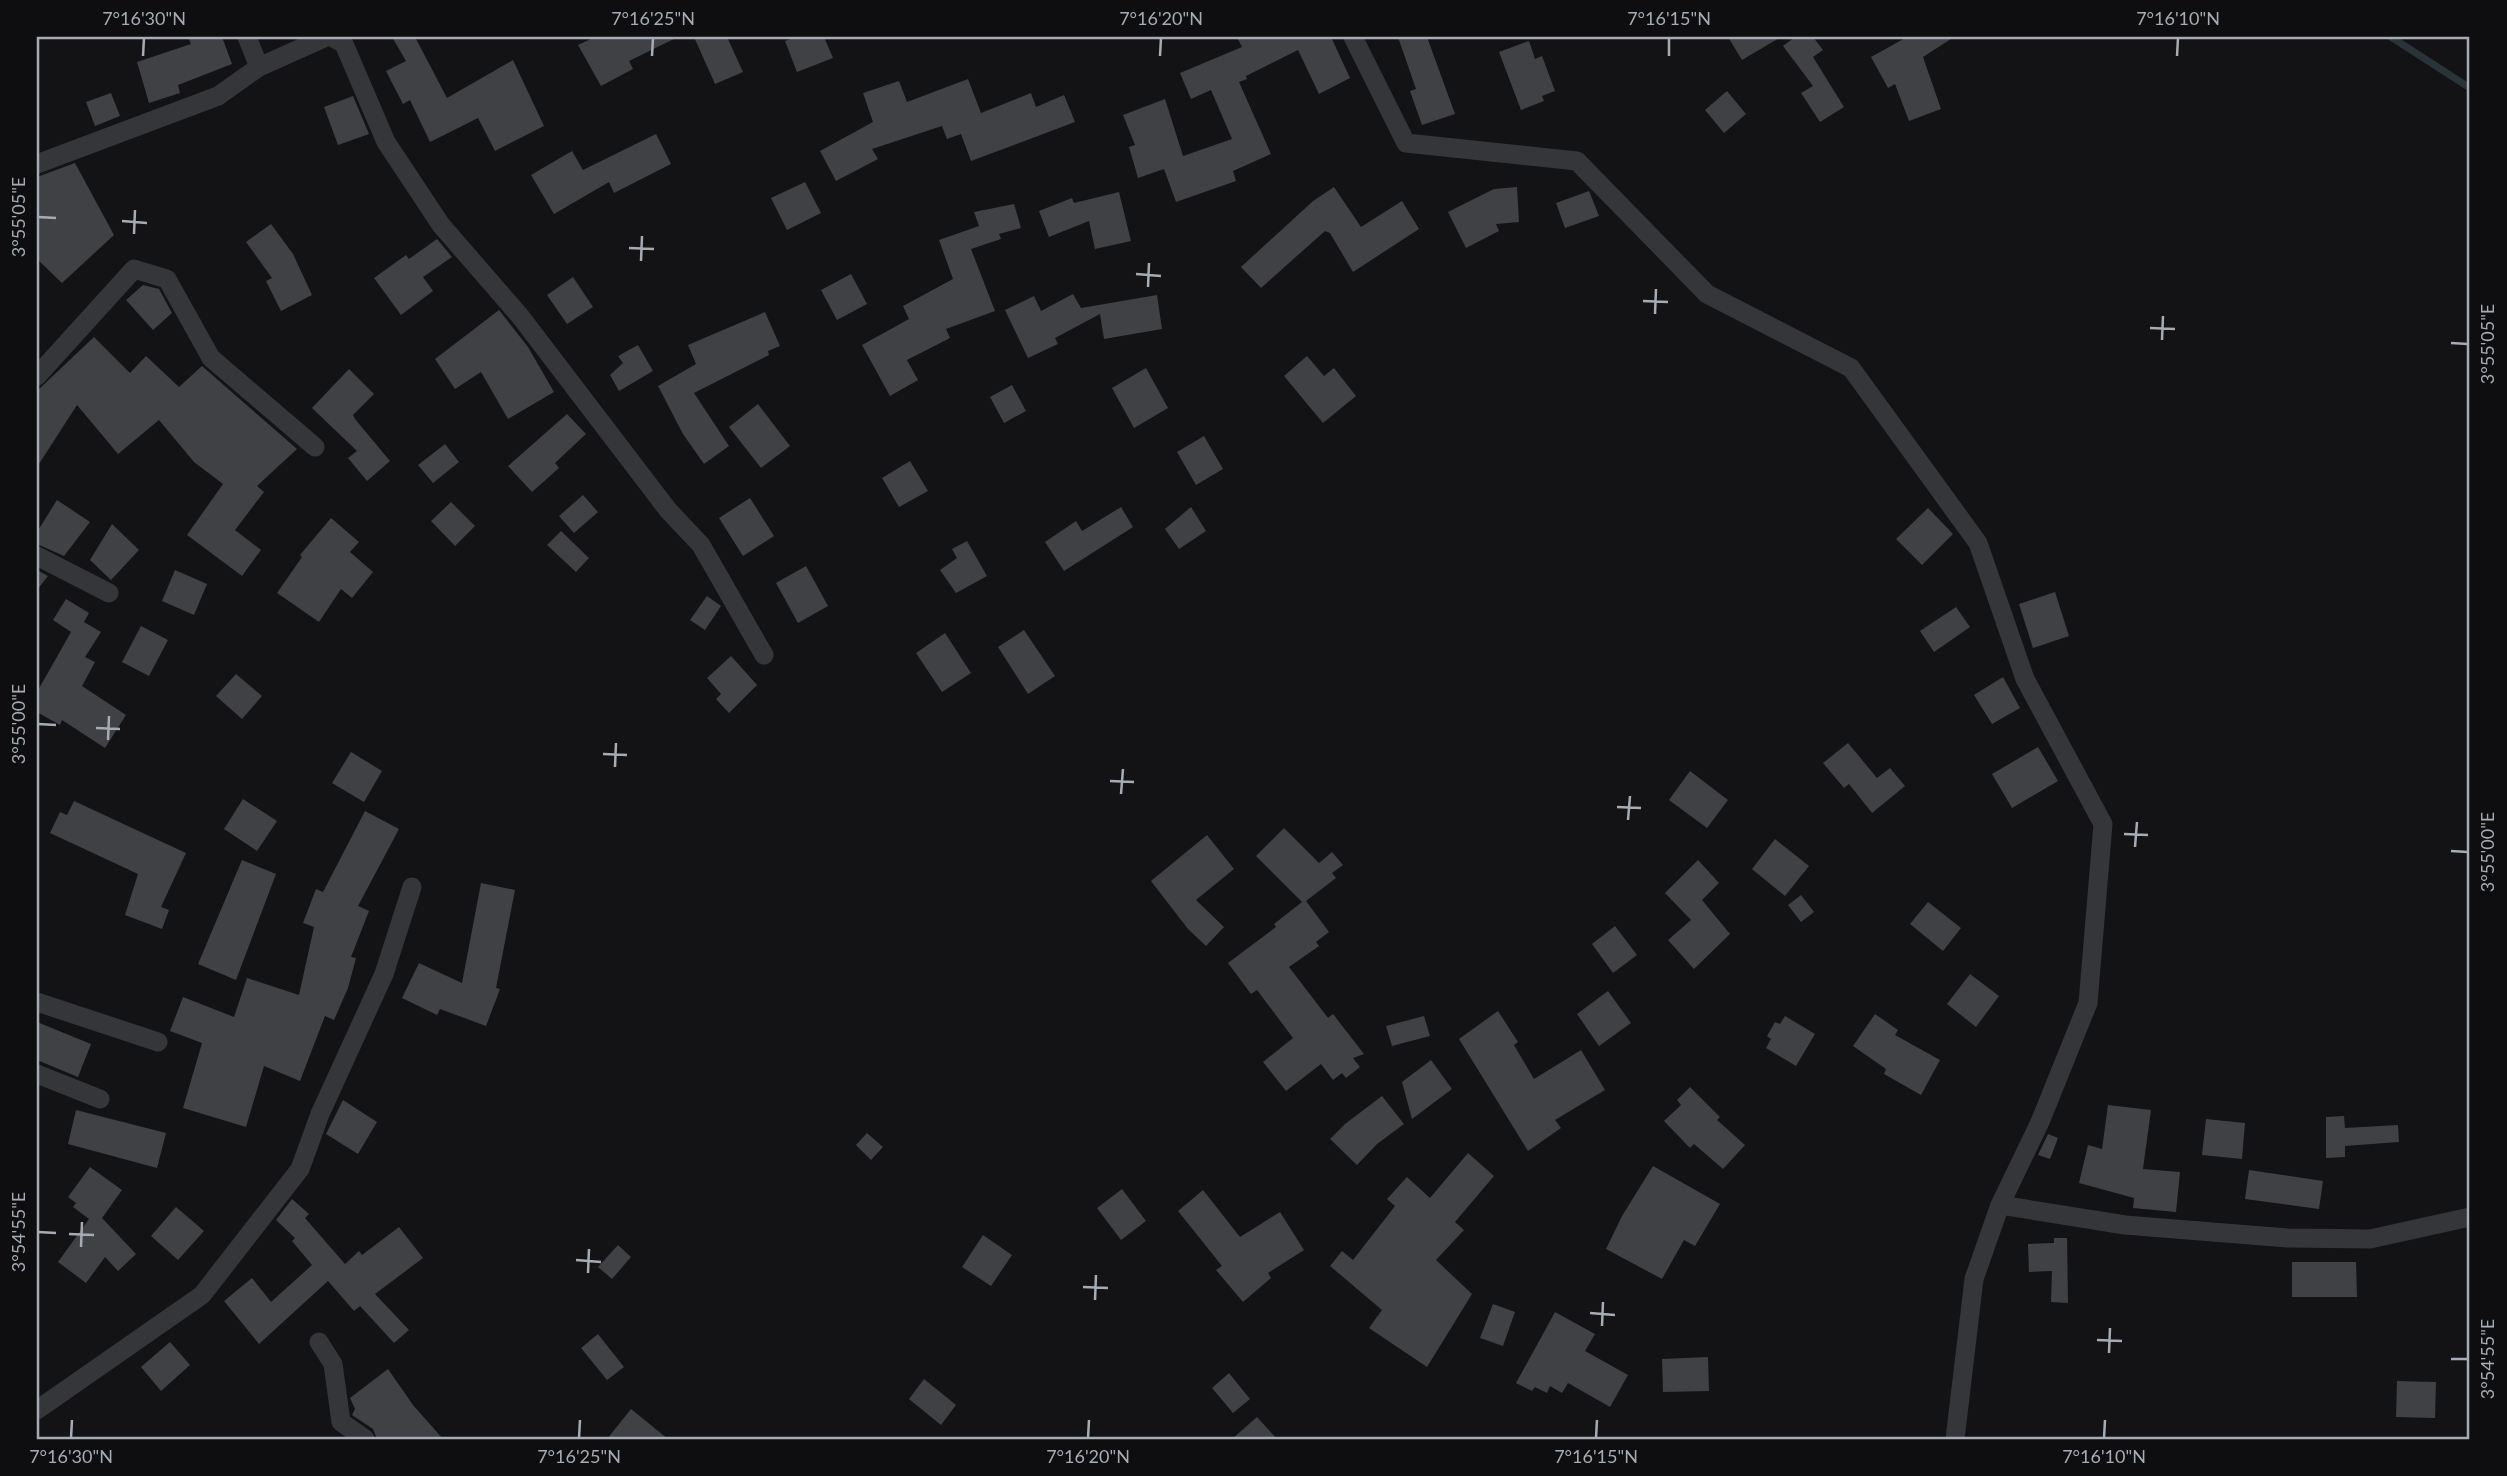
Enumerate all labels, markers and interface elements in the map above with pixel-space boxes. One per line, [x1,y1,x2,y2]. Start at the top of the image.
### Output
text: 7°16'30"N [102,7,186,29]
text: 7°16'25"N [611,7,695,29]
text: 7°16'20"N [1119,7,1203,29]
text: 7°16'15"N [1627,7,1711,29]
text: 7°16'10"N [2136,7,2220,29]
text: 3°55'05"E [7,177,29,257]
text: 3°55'05"E [2476,304,2498,384]
text: 3°55'00"E [7,684,29,764]
text: 3°55'00"E [2476,812,2498,892]
text: 3°54'55"E [7,1192,29,1272]
text: 3°54'55"E [2476,1319,2498,1399]
text: 7°16'30"N [29,1445,113,1467]
text: 7°16'25"N [537,1445,621,1467]
text: 7°16'20"N [1046,1445,1130,1467]
text: 7°16'15"N [1554,1445,1638,1467]
text: 7°16'10"N [2062,1445,2146,1467]

